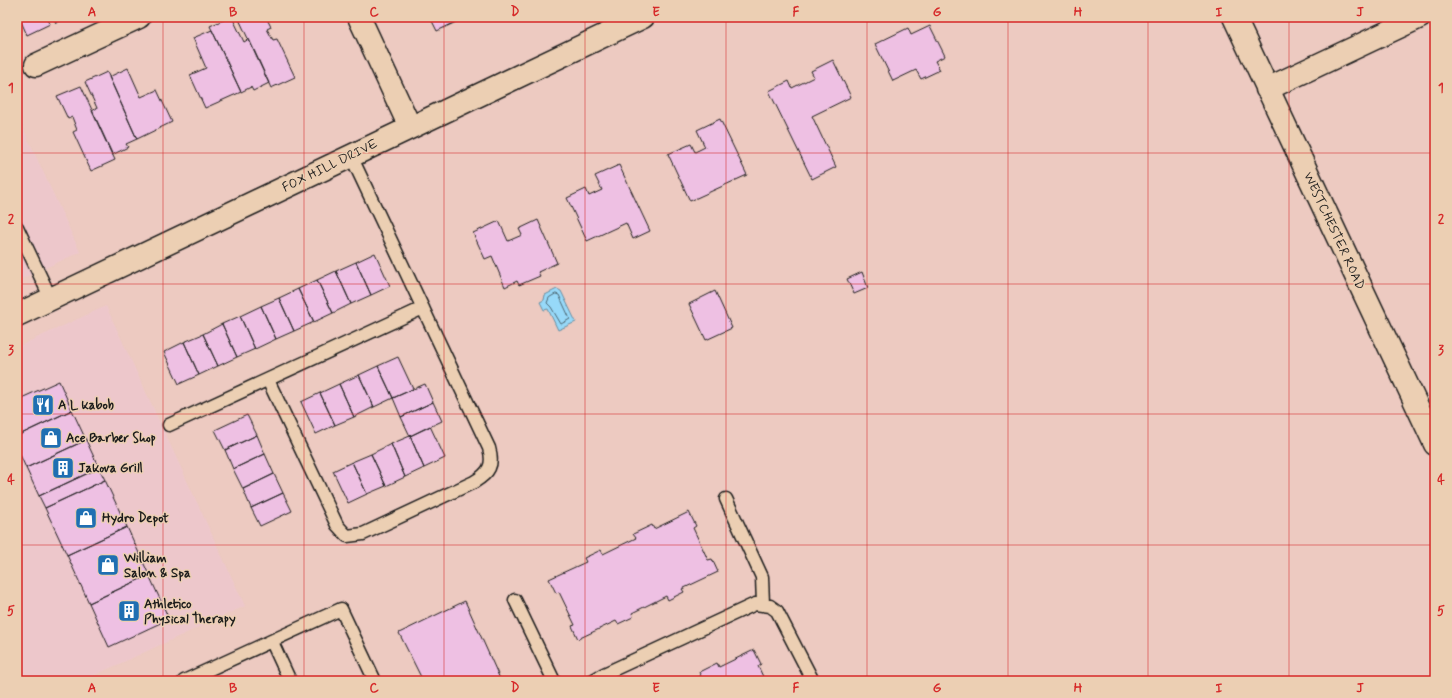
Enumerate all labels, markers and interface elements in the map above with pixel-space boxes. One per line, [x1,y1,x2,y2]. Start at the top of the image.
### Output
text: A [88,4,96,21]
text: B [229,4,238,21]
text: C [369,4,379,21]
text: D [511,4,520,21]
text: E [652,4,660,21]
text: F [793,4,800,21]
text: G [933,4,942,21]
text: H [1074,4,1083,21]
text: I [1216,4,1223,21]
text: J [1356,4,1364,21]
text: 1 [8,80,14,97]
text: 1 [1438,80,1444,97]
street label: FOX HILL DRIVE [279,136,381,196]
street label: WESTCHESTER ROAD [1299,170,1369,293]
text: 2 [8,211,15,228]
text: 2 [1438,211,1445,228]
text: 3 [8,342,14,359]
text: 3 [1438,342,1444,359]
restaurant icon: A L kabob [30,392,56,418]
place label: A L kabob [58,397,115,414]
shop icon: Ace Barber Shop [38,425,64,451]
place label: Ace Barber Shop [66,430,156,447]
building icon: Jakova Grill [50,455,76,481]
place label: Jakova Grill [78,460,143,477]
text: 4 [7,472,15,489]
text: 4 [1437,472,1445,489]
shop icon: Hydro Depot [73,505,99,531]
place label: Hydro Depot [102,510,170,527]
place label: William Salon & Spa [123,550,191,582]
shop icon: William Salon & Spa [95,552,121,578]
place label: Athletico Physical Therapy [144,596,236,628]
building icon: Athletico Physical Therapy [116,598,142,624]
text: 5 [7,603,15,620]
text: 5 [1437,603,1445,620]
text: A [88,680,96,697]
text: B [229,680,238,697]
text: C [369,680,379,697]
text: D [511,680,520,697]
text: E [652,680,660,697]
text: F [793,680,800,697]
text: G [933,680,942,697]
text: H [1074,680,1083,697]
text: I [1216,680,1223,697]
text: J [1356,680,1364,697]

